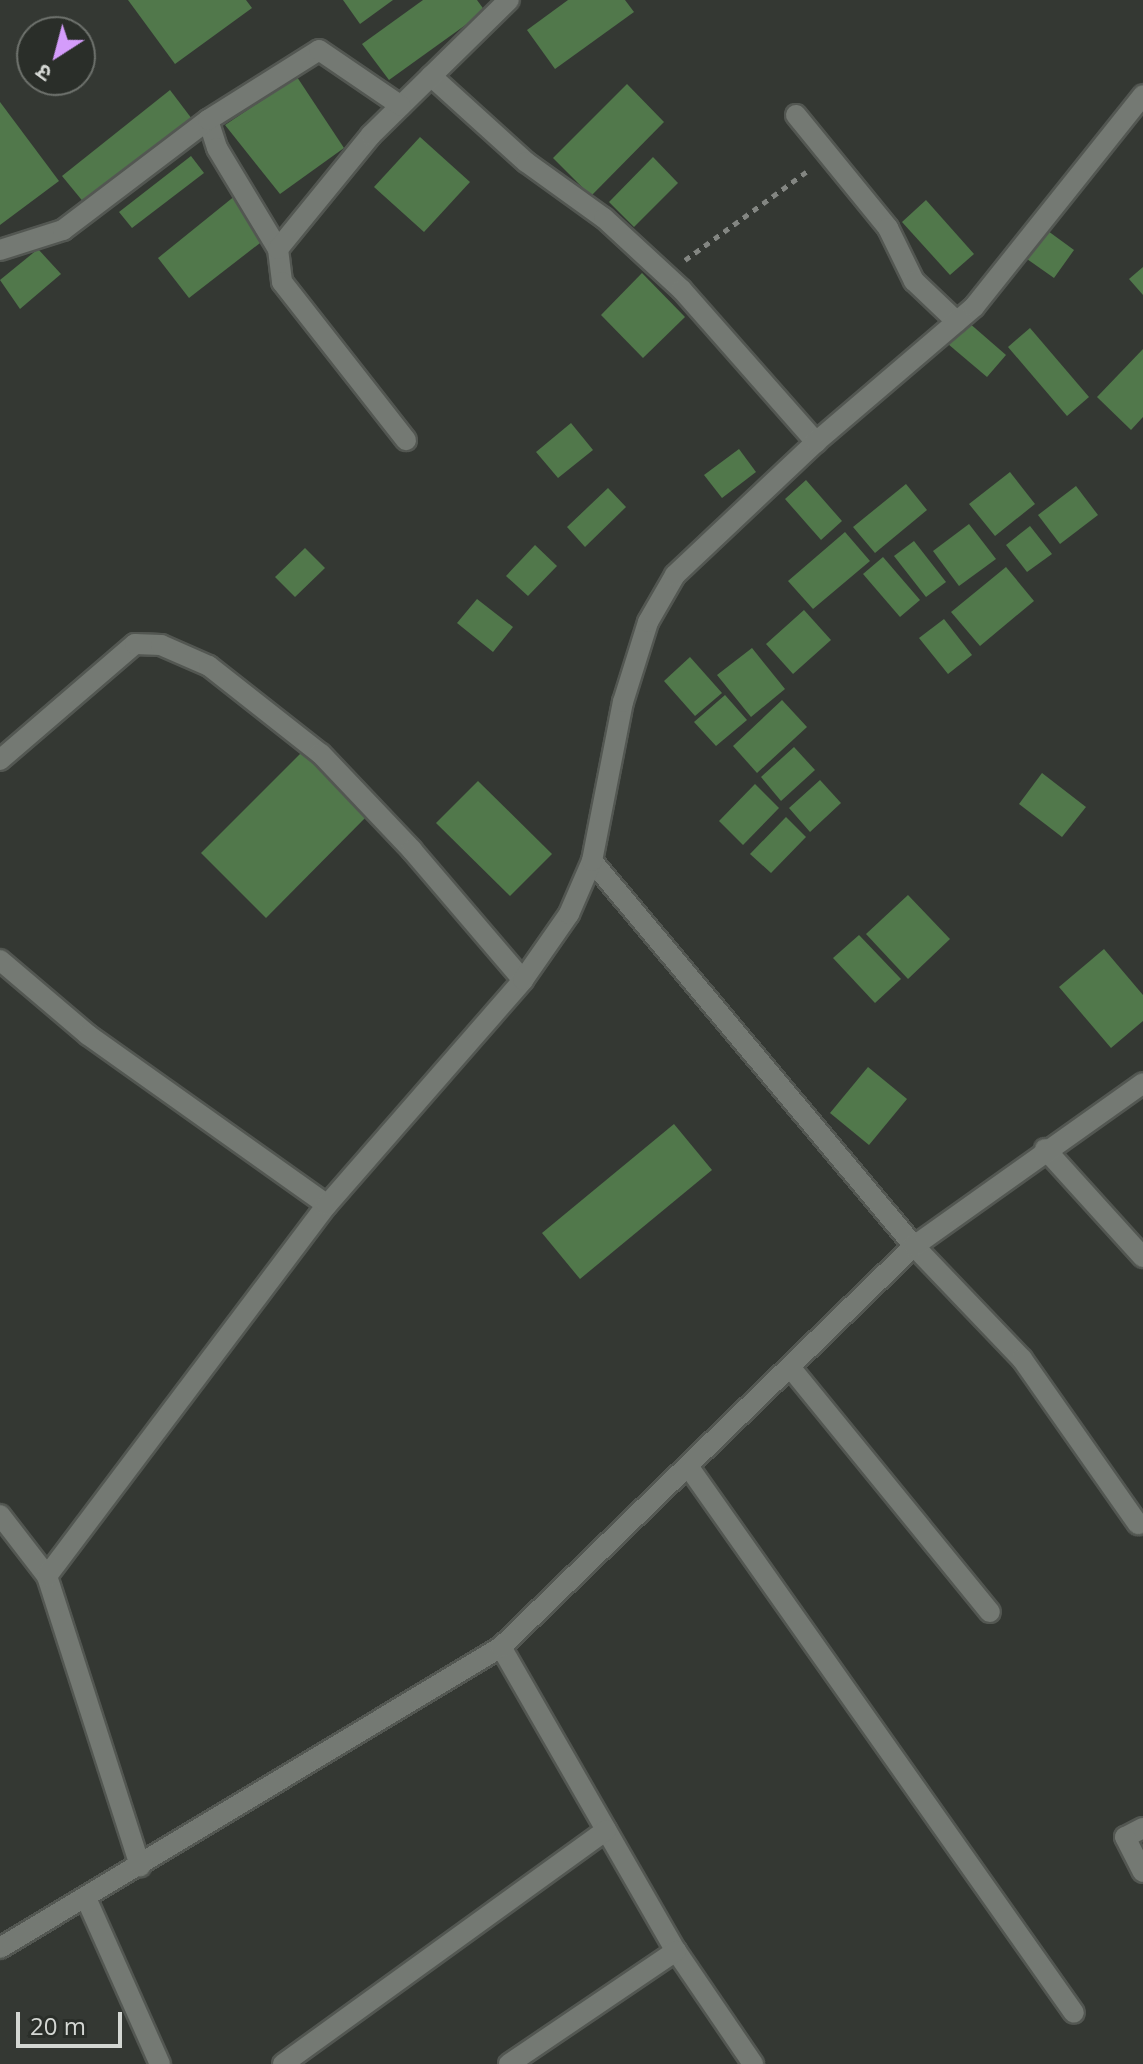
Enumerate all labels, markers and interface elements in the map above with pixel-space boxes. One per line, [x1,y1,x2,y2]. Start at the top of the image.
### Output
north arrow [16,16,96,96]
text: उ [29,58,57,90]
scale bar [20,1996,126,2046]
text: 20 m [30,2009,86,2042]

